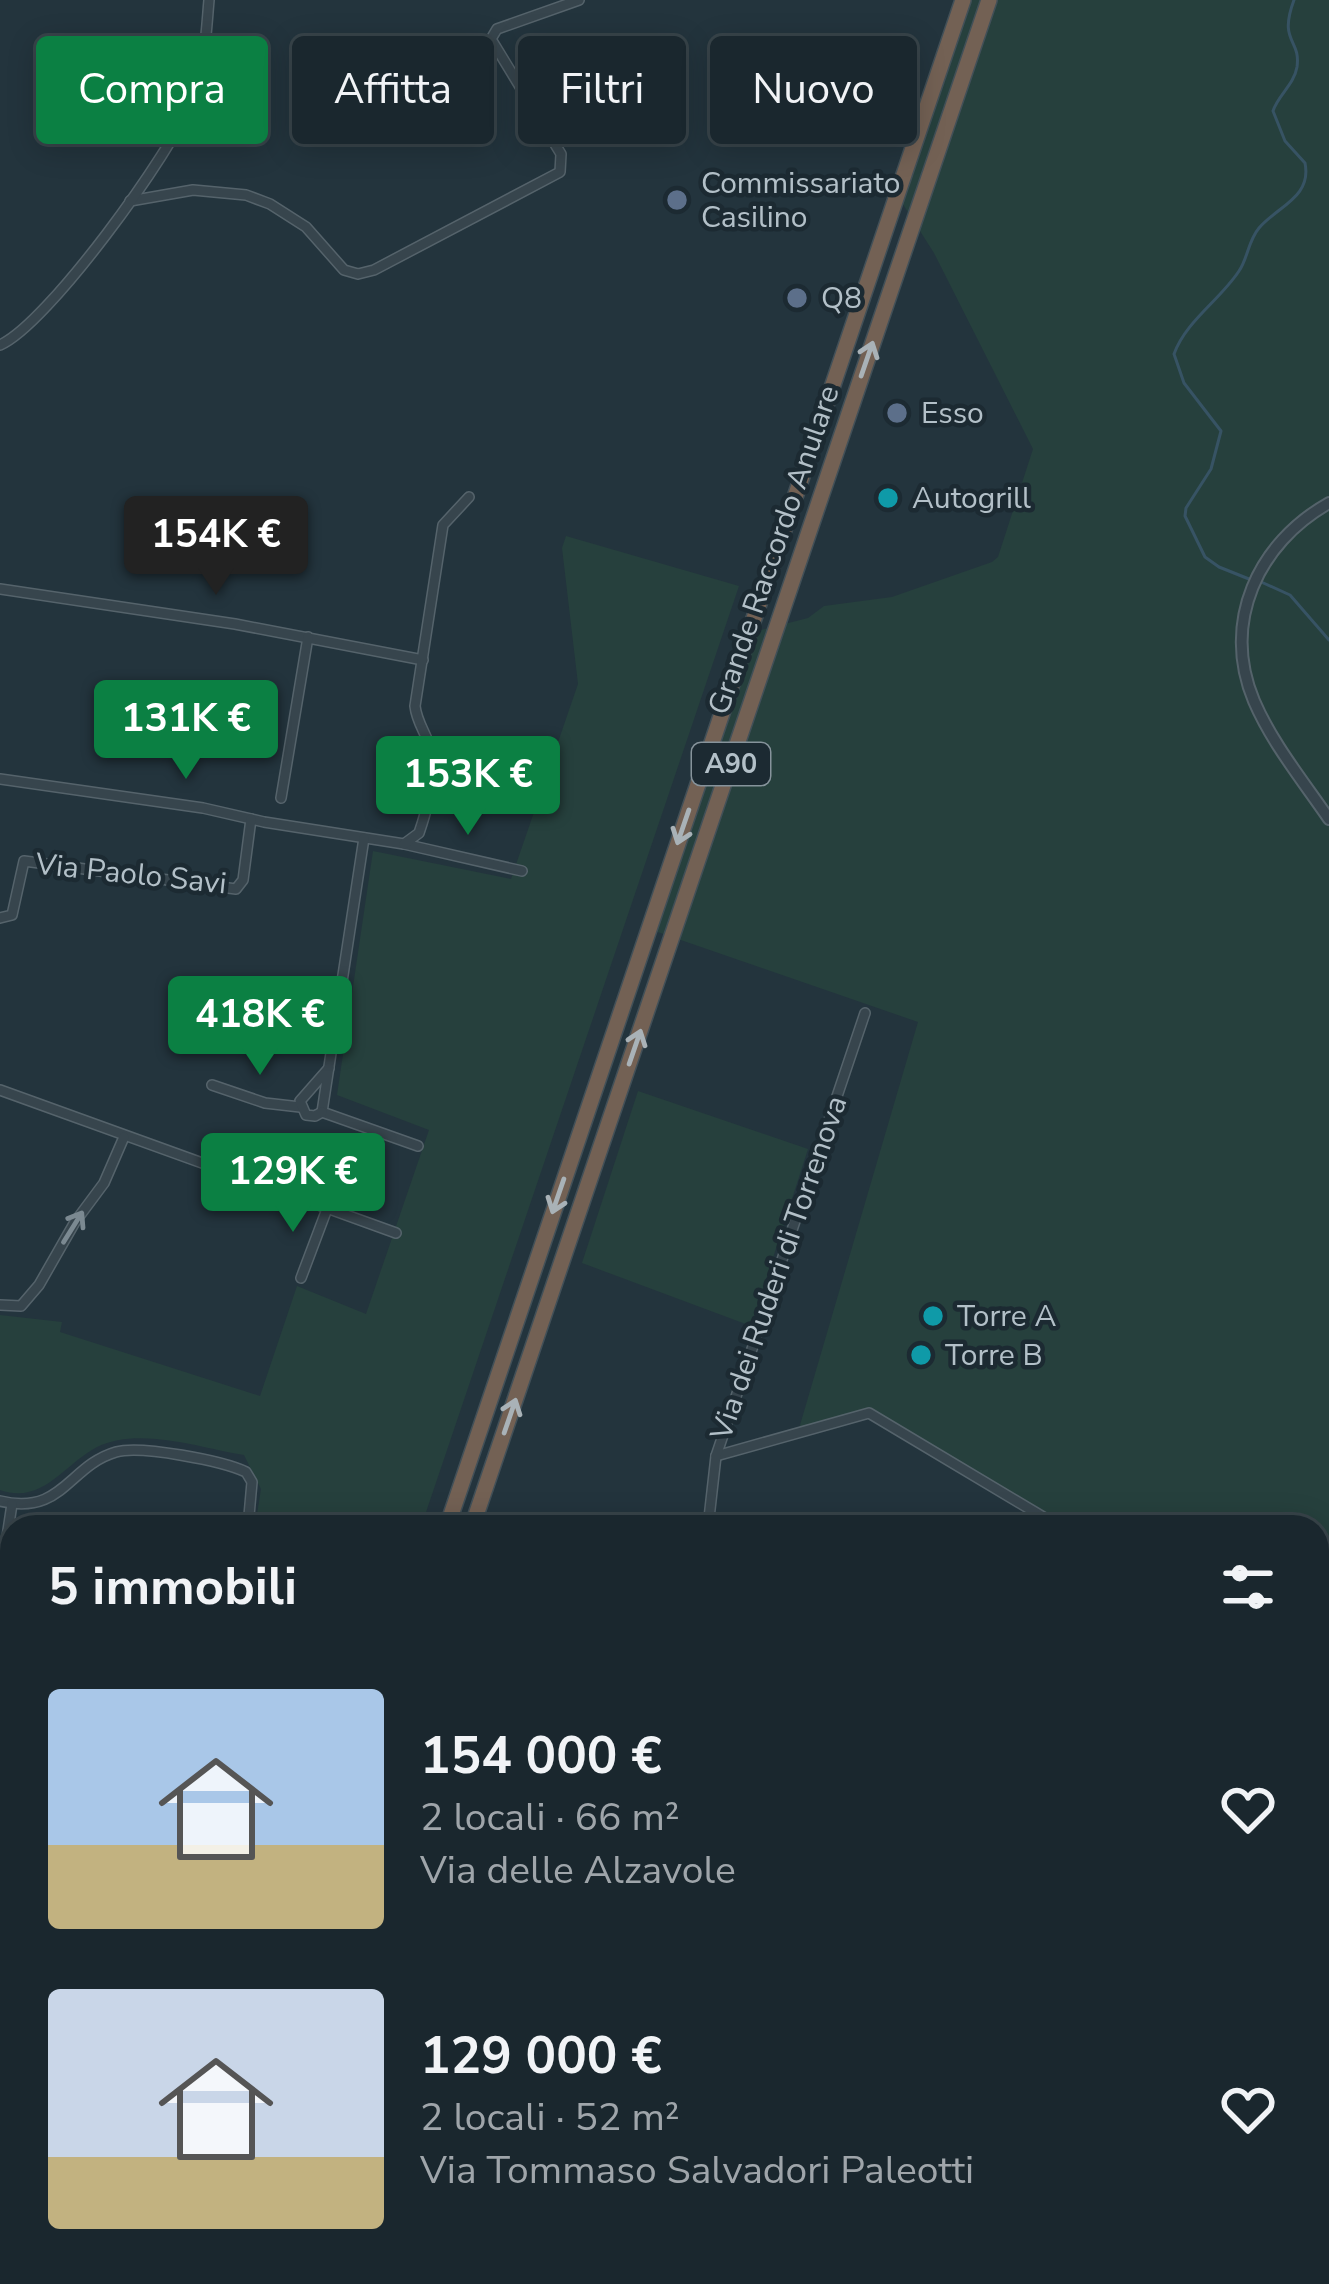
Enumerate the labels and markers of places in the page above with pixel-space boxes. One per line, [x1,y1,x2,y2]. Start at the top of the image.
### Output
place label: Commissariato Casilino [701,163,901,238]
marker: Commissariato Casilino [664,187,690,213]
place label: Q8 [821,278,862,319]
marker: Q8 [784,285,810,311]
place label: Esso [921,393,984,434]
marker: Esso [884,400,910,426]
place label: Autogrill [912,478,1031,519]
marker: Autogrill [875,485,901,511]
pin: 154K € [118,496,314,598]
pin: 131K € [88,680,284,782]
pin: 153K € [370,736,566,838]
pin: 418K € [162,976,358,1078]
pin: 129K € [195,1133,391,1235]
place label: Torre A [957,1296,1056,1337]
marker: Torre A [920,1303,946,1329]
place label: Torre B [945,1335,1043,1376]
marker: Torre B [908,1342,934,1368]

